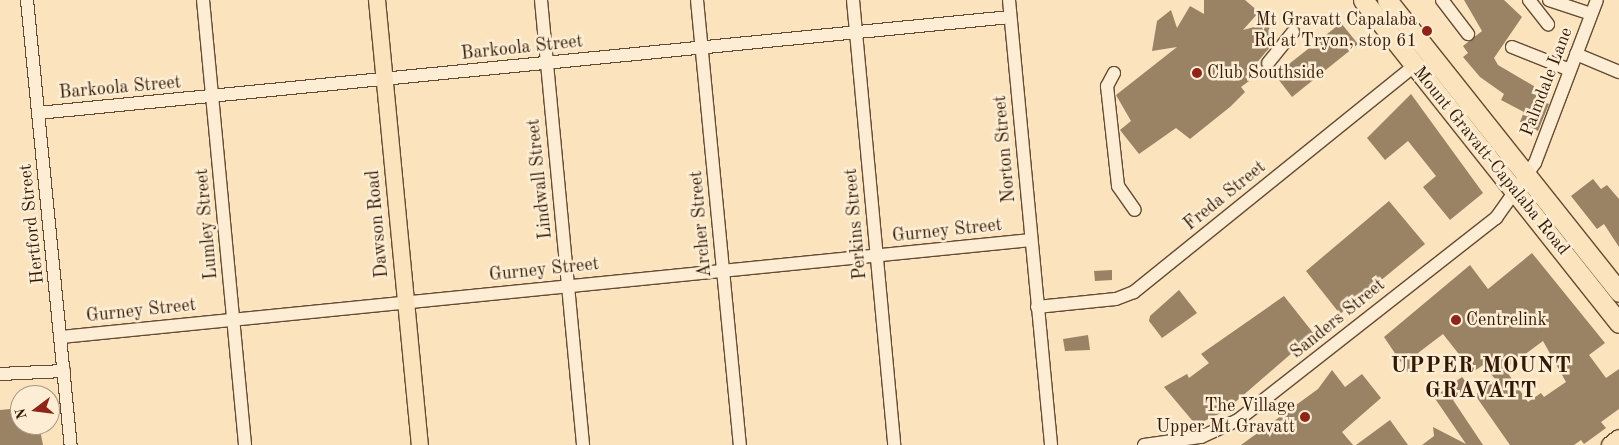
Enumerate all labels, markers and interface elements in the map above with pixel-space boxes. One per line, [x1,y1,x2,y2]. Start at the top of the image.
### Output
place label: Mt Gravatt Capalaba Rd at Tryon, stop 61 [1254,10,1417,52]
street label: Palmdale Lane [1516,24,1578,140]
marker: Mt Gravatt Capalaba Rd at Tryon, stop 61 [1421,25,1433,37]
street label: Barkoola Street [460,31,584,65]
place label: Club Southside [1207,62,1324,84]
street label: Mount Gravatt-Capalaba Road [1408,62,1574,260]
marker: Club Southside [1191,67,1203,79]
street label: Barkoola Street [58,72,182,104]
street label: Norton Street [990,94,1020,204]
street label: Lindwall Street [523,118,557,240]
street label: Freda Street [1180,157,1270,235]
street label: Hertford Street [15,163,49,285]
street label: Lumley Street [191,168,223,280]
street label: Perkins Street [840,168,872,280]
street label: Dawson Road [363,169,393,279]
street label: Archer Street [686,170,716,278]
street label: Gurney Street [891,214,1003,248]
street label: Gurney Street [488,253,600,287]
street label: Sanders Street [1286,274,1390,364]
street label: Gurney Street [85,294,197,328]
place label: Centrelink [1466,309,1547,331]
marker: Centrelink [1450,314,1462,326]
district label: UPPER MOUNT GRAVATT [1389,353,1573,404]
north arrow [10,385,60,435]
place label: The Village Upper Mt Gravatt [1156,396,1295,438]
text: N [13,407,30,421]
marker: The Village Upper Mt Gravatt [1299,411,1311,423]

